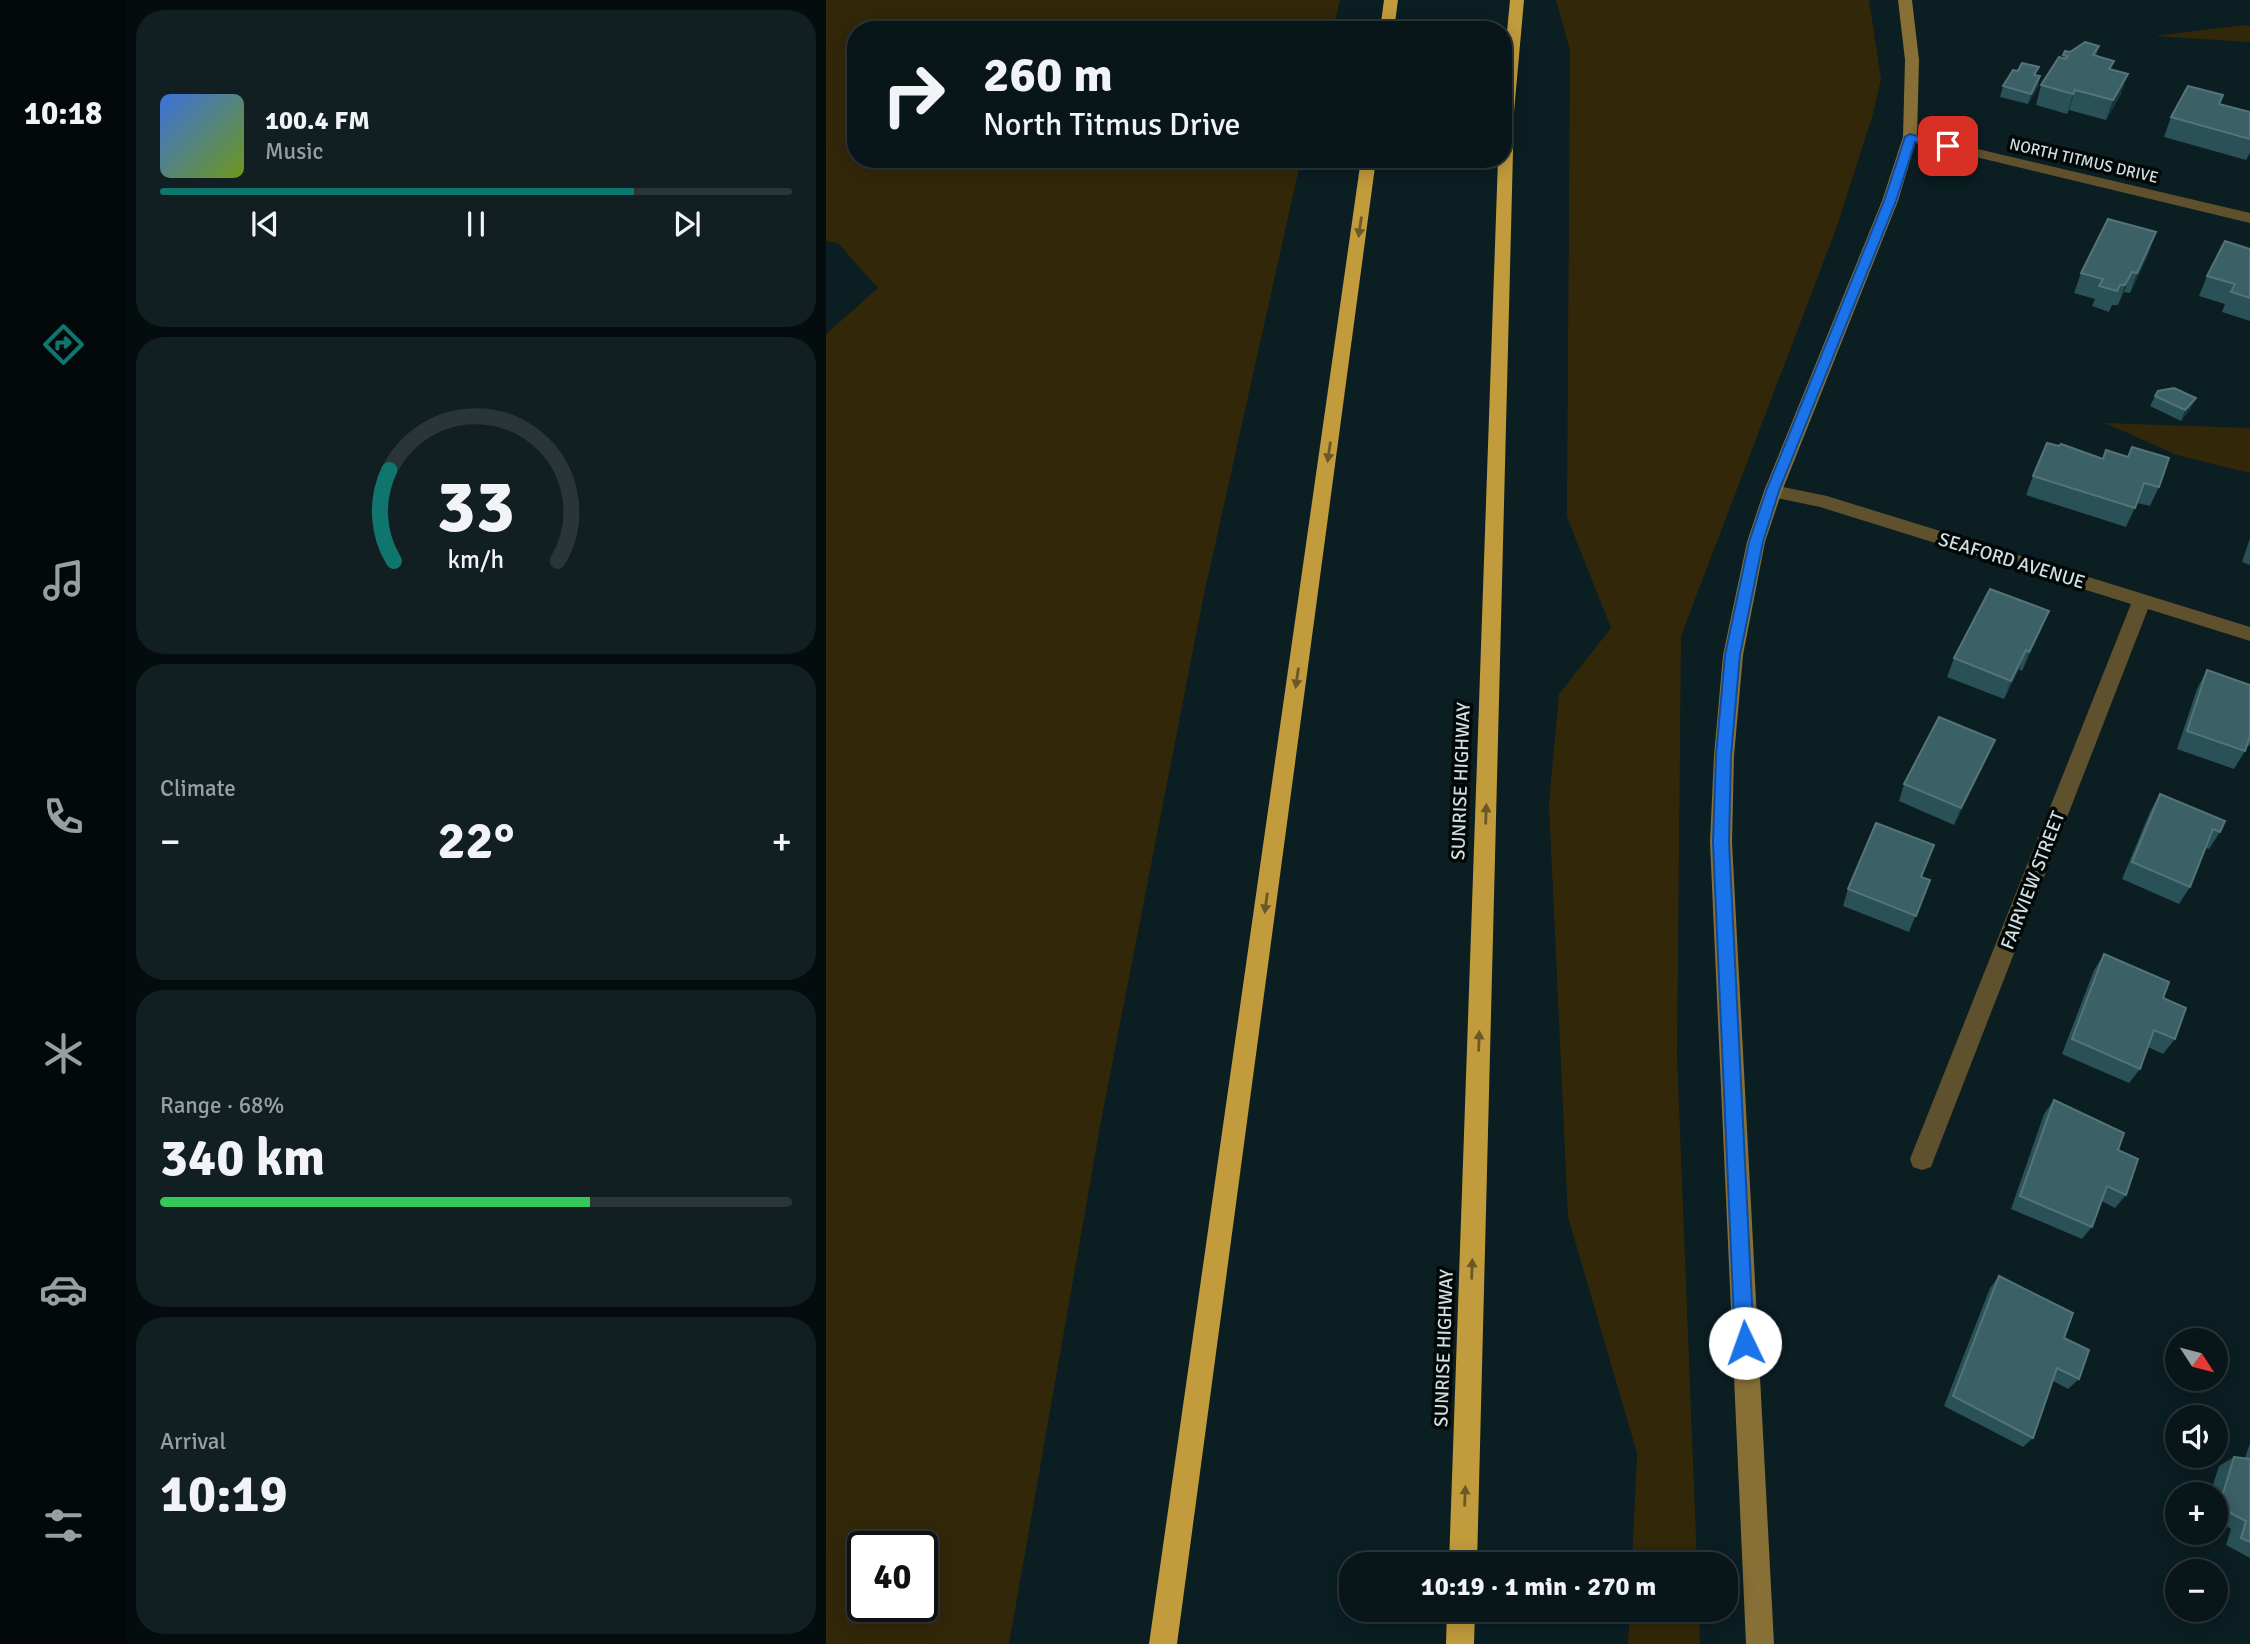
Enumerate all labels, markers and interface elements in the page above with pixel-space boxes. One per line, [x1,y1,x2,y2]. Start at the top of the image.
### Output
text: 260 m [983,45,1113,105]
icon: right [868,49,959,140]
text: 10:18 [24,94,102,133]
text: 100.4 FM [265,105,370,137]
text: North Titmus Drive [983,105,1241,144]
pin [1918,116,1978,176]
icon: arrive [1929,127,1967,165]
street label: NORTH TITMUS DRIVE [2007,134,2160,188]
text: Music [265,137,323,166]
icon: previous [246,205,284,243]
icon: pause [457,205,495,243]
icon: next [668,205,706,243]
one-way arrow [1354,216,1365,238]
icon: directions [39,320,88,369]
one-way arrow [1323,441,1334,463]
text: 33 [437,464,515,553]
street label: SEAFORD AVENUE [1936,527,2088,595]
text: km/h [448,544,504,575]
icon: music [39,556,88,605]
one-way arrow [1292,667,1303,689]
street label: SUNRISE HIGHWAY [1446,701,1476,860]
text: Climate [160,774,236,803]
icon: phone [39,792,88,841]
one-way arrow [1480,803,1491,825]
street label: FAIRVIEW STREET [1996,807,2071,953]
text: 22° [438,809,514,873]
text: − [160,818,181,865]
text: + [771,818,792,865]
one-way arrow [1260,892,1271,914]
icon: climate [39,1029,88,1078]
one-way arrow [1473,1030,1484,1052]
text: Range · 68% [160,1091,284,1120]
text: 340 km [160,1126,325,1190]
one-way arrow [1466,1258,1477,1280]
icon: car [39,1265,88,1314]
street label: SUNRISE HIGHWAY [1429,1268,1459,1427]
position arrow [1708,1306,1782,1380]
north arrow [2165,1328,2228,1391]
map controls [2165,1328,2228,1622]
button: sound [2165,1405,2228,1468]
text: Arrival [160,1427,226,1456]
text: 10:19 [160,1462,288,1526]
button: + [2165,1482,2228,1545]
one-way arrow [1459,1485,1470,1507]
icon: filters [39,1501,88,1550]
speed limit sign: 40 [847,1531,938,1622]
button: − [2165,1559,2228,1622]
text: 10:19 · 1 min · 270 m [1421,1571,1656,1603]

